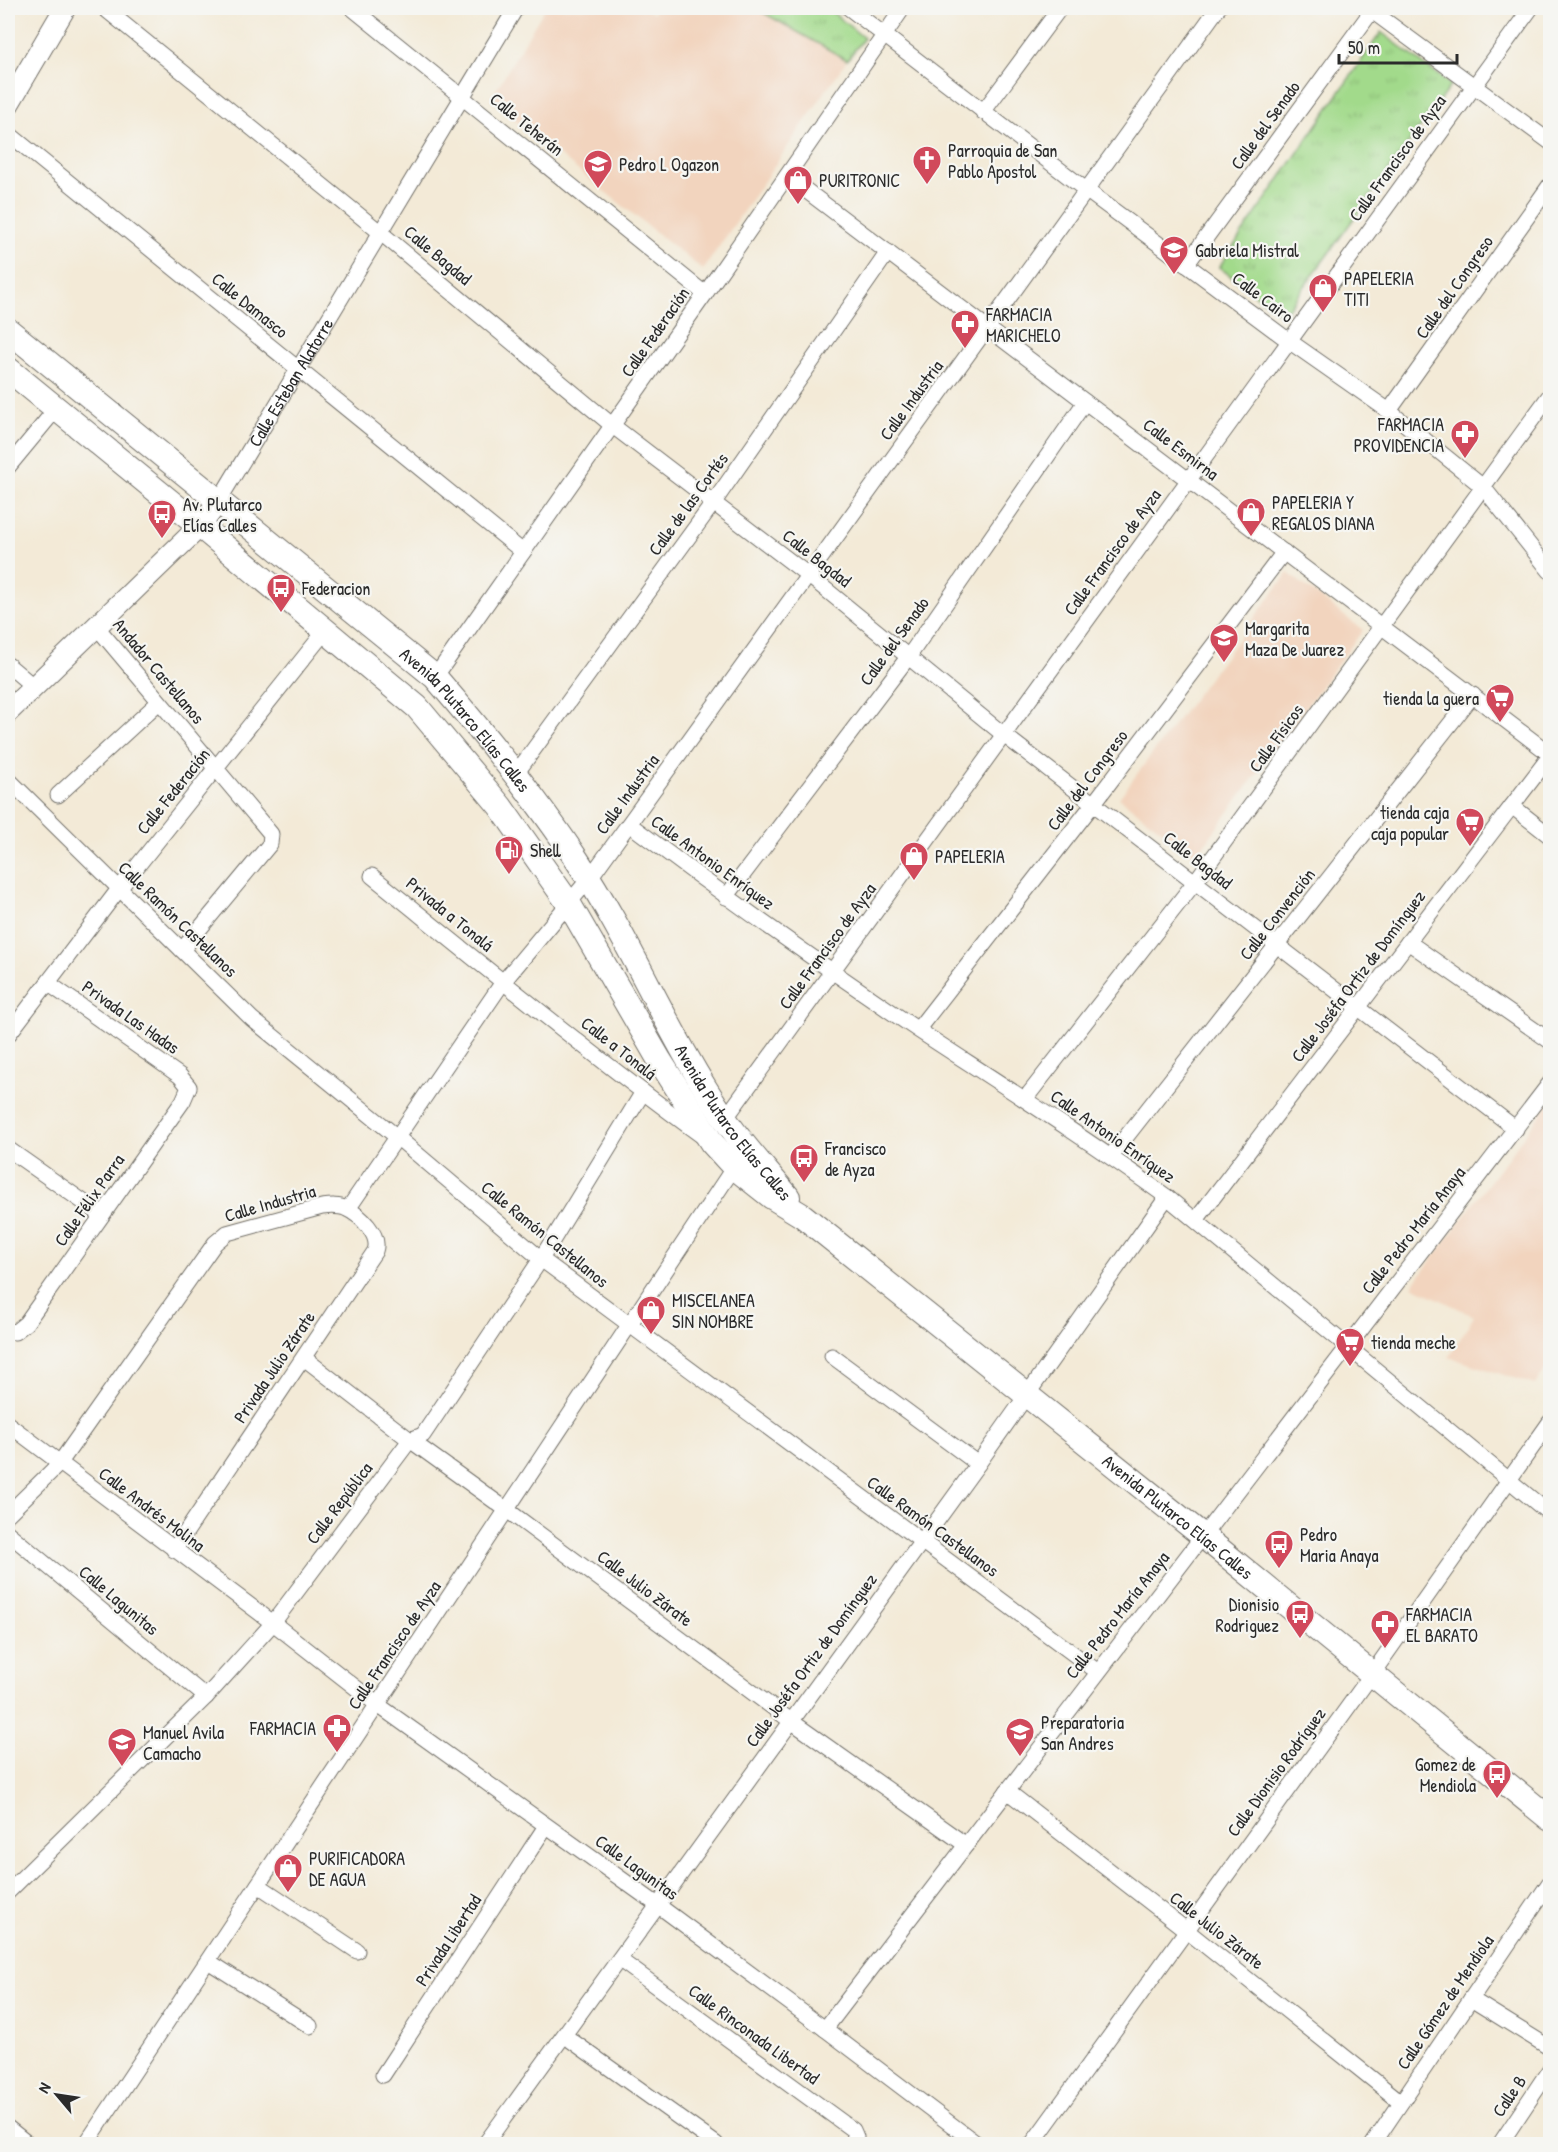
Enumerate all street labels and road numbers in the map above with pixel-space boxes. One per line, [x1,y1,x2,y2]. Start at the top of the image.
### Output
street label: Calle del Senado [1224,76,1306,174]
street label: Calle Teherán [485,86,569,162]
street label: Calle Francisco de Ayza [1343,90,1451,226]
street label: Calle Bagdad [399,219,477,291]
street label: Calle del Congreso [1409,230,1499,344]
street label: Calle Damasco [206,266,294,344]
street label: Calle Cairo [1227,266,1299,328]
street label: Calle Federación [615,282,695,382]
street label: Calle Esteban Alatorre [242,313,339,451]
street label: Calle Industria [873,355,949,445]
street label: Calle Esmirna [1138,412,1224,486]
street label: Calle de las Cortés [642,447,734,561]
street label: Calle Francisco de Ayza [1058,484,1166,620]
street label: Calle Bagdad [777,523,857,593]
street label: Calle del Senado [853,592,935,690]
street label: Andador Castellanos [107,613,211,729]
street label: Avenida Plutarco Elías Calles [395,641,537,797]
street label: Calle Físicos [1243,699,1309,777]
street label: Calle del Congreso [1041,724,1133,836]
street label: Calle Federación [130,743,216,839]
street label: Calle Industria [589,749,665,839]
street label: Calle Antonio Enríquez [646,809,780,916]
street label: Calle Bagdad [1158,825,1238,895]
street label: Calle Ramón Castellanos [113,855,243,983]
street label: Calle Convención [1233,863,1321,965]
street label: Privada a Tonalá [401,871,499,957]
street label: Calle Francisco de Ayza [773,878,881,1014]
street label: Calle Joséfa Ortiz de Domínguez [1285,885,1431,1067]
street label: Privada Las Hadas [77,974,185,1060]
street label: Calle a Tonalá [576,1010,662,1086]
street label: Avenida Plutarco Elías Calles [670,1040,798,1205]
street label: Calle Antonio Enríquez [1045,1083,1181,1189]
street label: Calle Félix Parra [48,1149,130,1251]
street label: Calle Pedro María Anaya [1355,1161,1471,1299]
street label: Calle Ramón Castellanos [476,1175,614,1293]
street label: Calle Industria [222,1178,318,1228]
street label: Privada Julio Zárate [227,1306,321,1428]
street label: Avenida Plutarco Elías Calles [1098,1448,1259,1585]
street label: Calle República [300,1457,378,1549]
street label: Calle Andrés Molina [94,1461,210,1557]
street label: Calle Ramón Castellanos [862,1470,1004,1582]
street label: Calle Julio Zárate [592,1544,698,1632]
street label: Calle Pedro María Anaya [1059,1546,1175,1684]
street label: Calle Lagunitas [74,1559,164,1641]
street label: Calle Joséfa Ortiz de Domínguez [739,1568,883,1752]
street label: Calle Francisco de Ayza [342,1576,446,1714]
street label: Calle Dionisio Rodríguez [1221,1702,1331,1842]
street label: Calle Lagunitas [590,1828,684,1906]
street label: Calle Julio Zárate [1165,1885,1269,1975]
street label: Privada Libertad [409,1889,487,1991]
street label: Calle Gómez de Mendiola [1391,1930,1499,2074]
street label: Calle Rinconada Libertad [683,1978,825,2090]
street label: Calle B [1486,2070,1532,2122]

